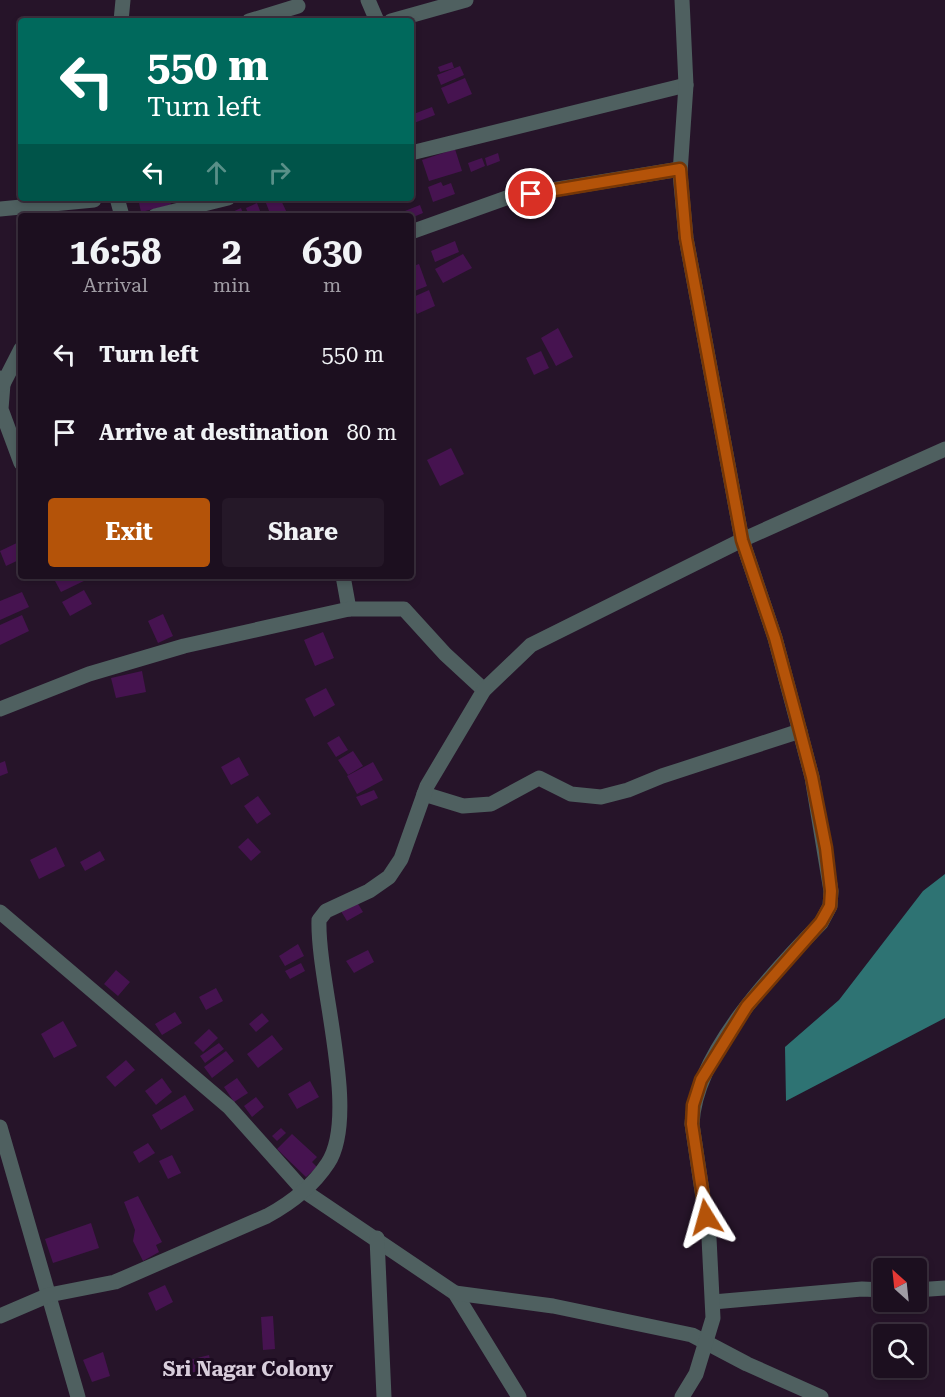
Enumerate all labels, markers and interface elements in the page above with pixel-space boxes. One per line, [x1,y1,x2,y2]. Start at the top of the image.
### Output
text: 550 m [147,41,269,90]
icon: left [48,42,126,120]
text: Turn left [147,91,261,123]
icon: left [137,156,170,189]
icon: ahead [200,156,233,189]
icon: right [263,156,296,189]
pin [505,168,556,219]
icon: arrive [514,177,547,210]
text: 16:58 [70,231,161,273]
text: 2 [222,231,242,273]
text: 630 [302,231,362,273]
text: Arrival [83,273,148,297]
text: min [213,273,250,297]
text: m [323,273,341,297]
icon: left [48,338,81,371]
text: Turn left [99,342,199,367]
text: 550 m [321,342,384,367]
icon: arrive [48,416,81,449]
text: Arrive at destination [99,420,328,445]
text: 80 m [346,420,397,445]
button: Exit [48,498,210,567]
button: Share [222,498,384,567]
position arrow [674,1185,738,1249]
north arrow [873,1258,927,1312]
map controls [873,1258,927,1378]
button: search [873,1324,927,1378]
district label: Sri Nagar Colony [163,1357,333,1381]

